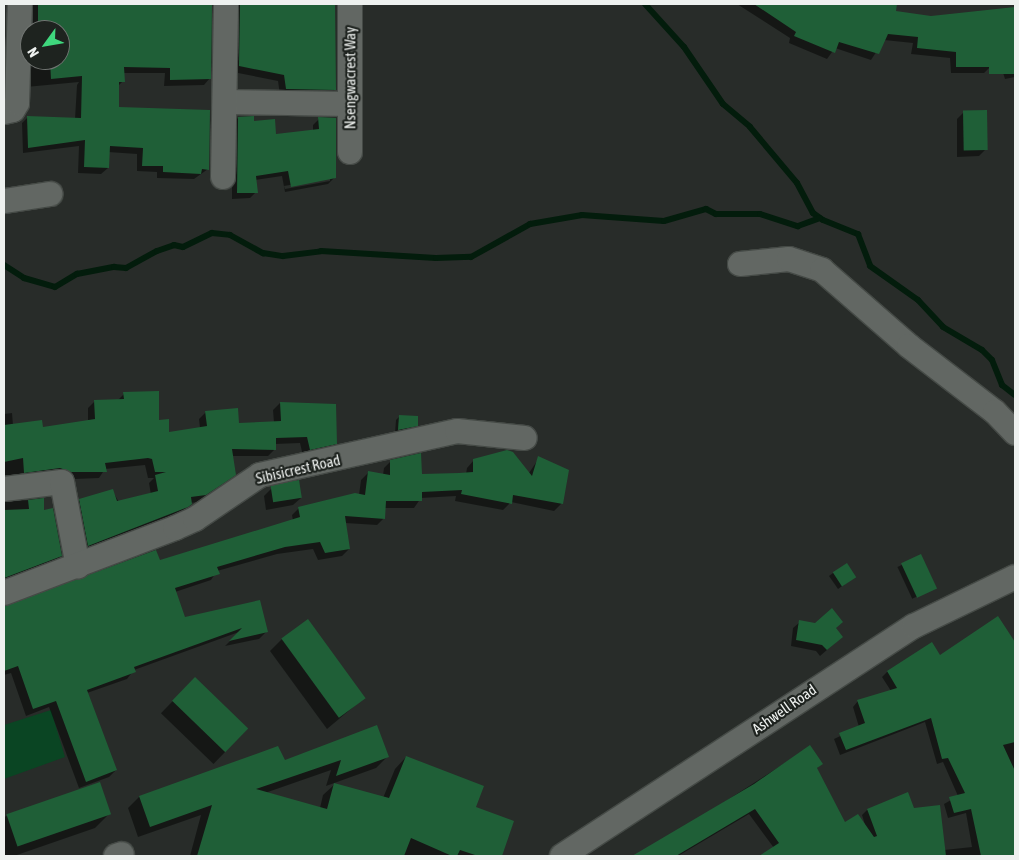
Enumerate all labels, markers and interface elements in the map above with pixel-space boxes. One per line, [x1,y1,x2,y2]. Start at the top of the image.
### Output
north arrow [20,20,70,70]
street label: Nsengwacrest Way [341,27,359,129]
text: N [24,45,42,60]
street label: Sibisicrest Road [254,451,342,487]
street label: Ashwell Road [748,680,820,738]

